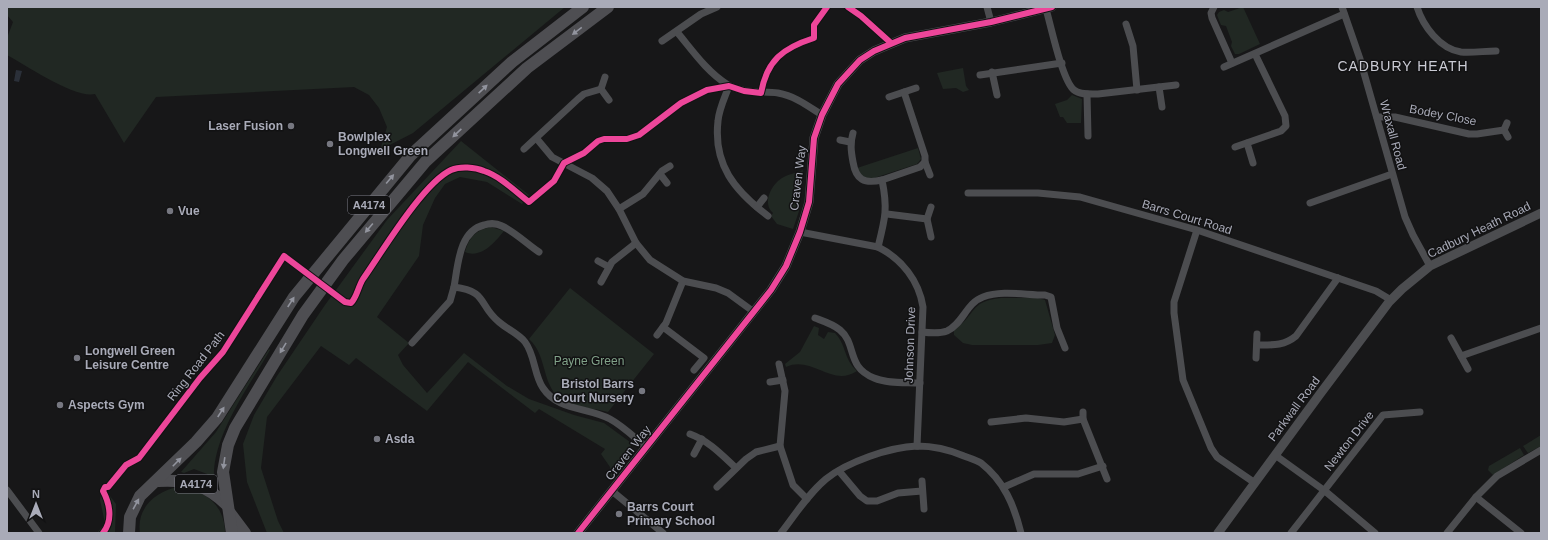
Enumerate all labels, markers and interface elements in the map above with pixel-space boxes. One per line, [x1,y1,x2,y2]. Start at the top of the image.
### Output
one-way arrow [572,26,583,35]
district label: CADBURY HEATH [1337,58,1469,74]
one-way arrow [478,84,488,93]
street label: Wraxall Road [1377,99,1409,171]
street label: Bodey Close [1408,102,1478,128]
place label: Laser Fusion [208,119,283,133]
marker: Laser Fusion [286,121,296,131]
one-way arrow [452,128,462,138]
place label: Bowlplex Longwell Green [338,130,428,158]
marker: Bowlplex Longwell Green [325,139,335,149]
street label: Craven Way [787,145,809,211]
one-way arrow [386,174,395,185]
road number: A4174 [348,196,390,214]
street label: Barrs Court Road [1140,197,1234,237]
street label: Cadbury Heath Road [1425,199,1533,261]
place label: Vue [178,204,200,218]
marker: Vue [165,206,175,216]
one-way arrow [365,223,374,234]
one-way arrow [287,297,295,308]
street label: Johnson Drive [902,306,918,384]
street label: Ring Road Path [164,328,228,404]
one-way arrow [279,342,286,354]
place label: Longwell Green Leisure Centre [85,344,175,372]
marker: Longwell Green Leisure Centre [72,353,82,363]
park label: Payne Green [554,354,624,368]
street label: Parkwall Road [1265,374,1323,444]
place label: Bristol Barrs Court Nursery [553,377,634,405]
marker: Bristol Barrs Court Nursery [637,386,647,396]
place label: Aspects Gym [68,398,145,412]
marker: Aspects Gym [55,400,65,410]
one-way arrow [217,406,224,418]
street label: Newton Drive [1321,408,1377,474]
street label: Craven Way [602,423,654,483]
place label: Asda [385,432,415,446]
marker: Asda [372,434,382,444]
one-way arrow [172,457,182,467]
one-way arrow [221,457,227,469]
road number: A4174 [175,475,217,493]
north arrow [16,484,56,524]
text: N [32,488,40,500]
one-way arrow [132,498,139,510]
place label: Barrs Court Primary School [627,500,715,528]
marker: Barrs Court Primary School [614,509,624,519]

